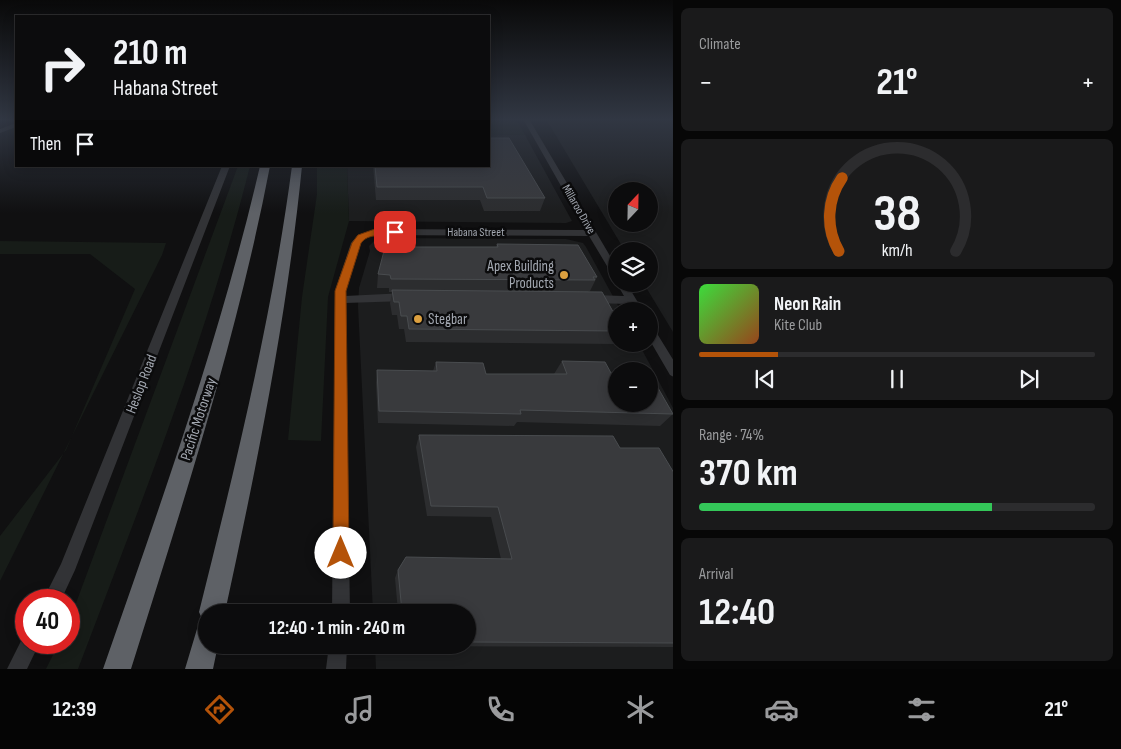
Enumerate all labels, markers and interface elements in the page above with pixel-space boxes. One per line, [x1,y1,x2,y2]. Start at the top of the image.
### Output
text: 210 m [113,32,187,75]
icon: right [30,35,95,100]
text: Climate [699,35,741,54]
text: 21° [876,60,918,105]
text: − [699,66,713,99]
text: + [1081,66,1095,99]
text: Habana Street [113,75,218,102]
icon: arrive [71,130,99,158]
text: Then [30,133,61,156]
street label: Millaroo Drive [558,182,599,237]
north arrow [608,182,658,232]
map controls [608,182,658,412]
text: 38 [873,183,921,246]
pin [374,211,416,253]
icon: arrive [381,218,409,246]
street label: Habana Street [447,225,505,240]
text: km/h [882,240,912,261]
button: layers [608,242,658,292]
place label: Apex Building Products [486,257,554,293]
marker: Apex Building Products [558,269,570,281]
text: Neon Rain [774,293,841,316]
button: + [608,302,658,352]
place label: Stegbar [428,310,468,329]
marker: Stegbar [412,313,424,325]
text: Kite Club [774,316,822,335]
street label: Heslop Road [122,352,161,416]
button: − [608,362,658,412]
icon: previous [751,365,779,393]
icon: pause [883,365,911,393]
icon: next [1015,365,1043,393]
street label: Pacific Motorway [176,375,221,463]
text: Range · 74% [699,426,764,445]
text: 370 km [699,451,798,496]
position arrow [314,526,366,578]
text: Arrival [699,565,733,584]
speed limit sign: 40 [15,589,80,654]
text: 12:40 [699,590,775,635]
text: 12:40 · 1 min · 240 m [269,617,405,640]
icon: directions [202,692,237,727]
icon: music [342,692,377,727]
icon: phone [483,692,518,727]
icon: climate [623,692,658,727]
icon: car [764,692,799,727]
icon: filters [904,692,939,727]
text: 12:39 [53,696,96,723]
text: 21° [1044,696,1068,723]

